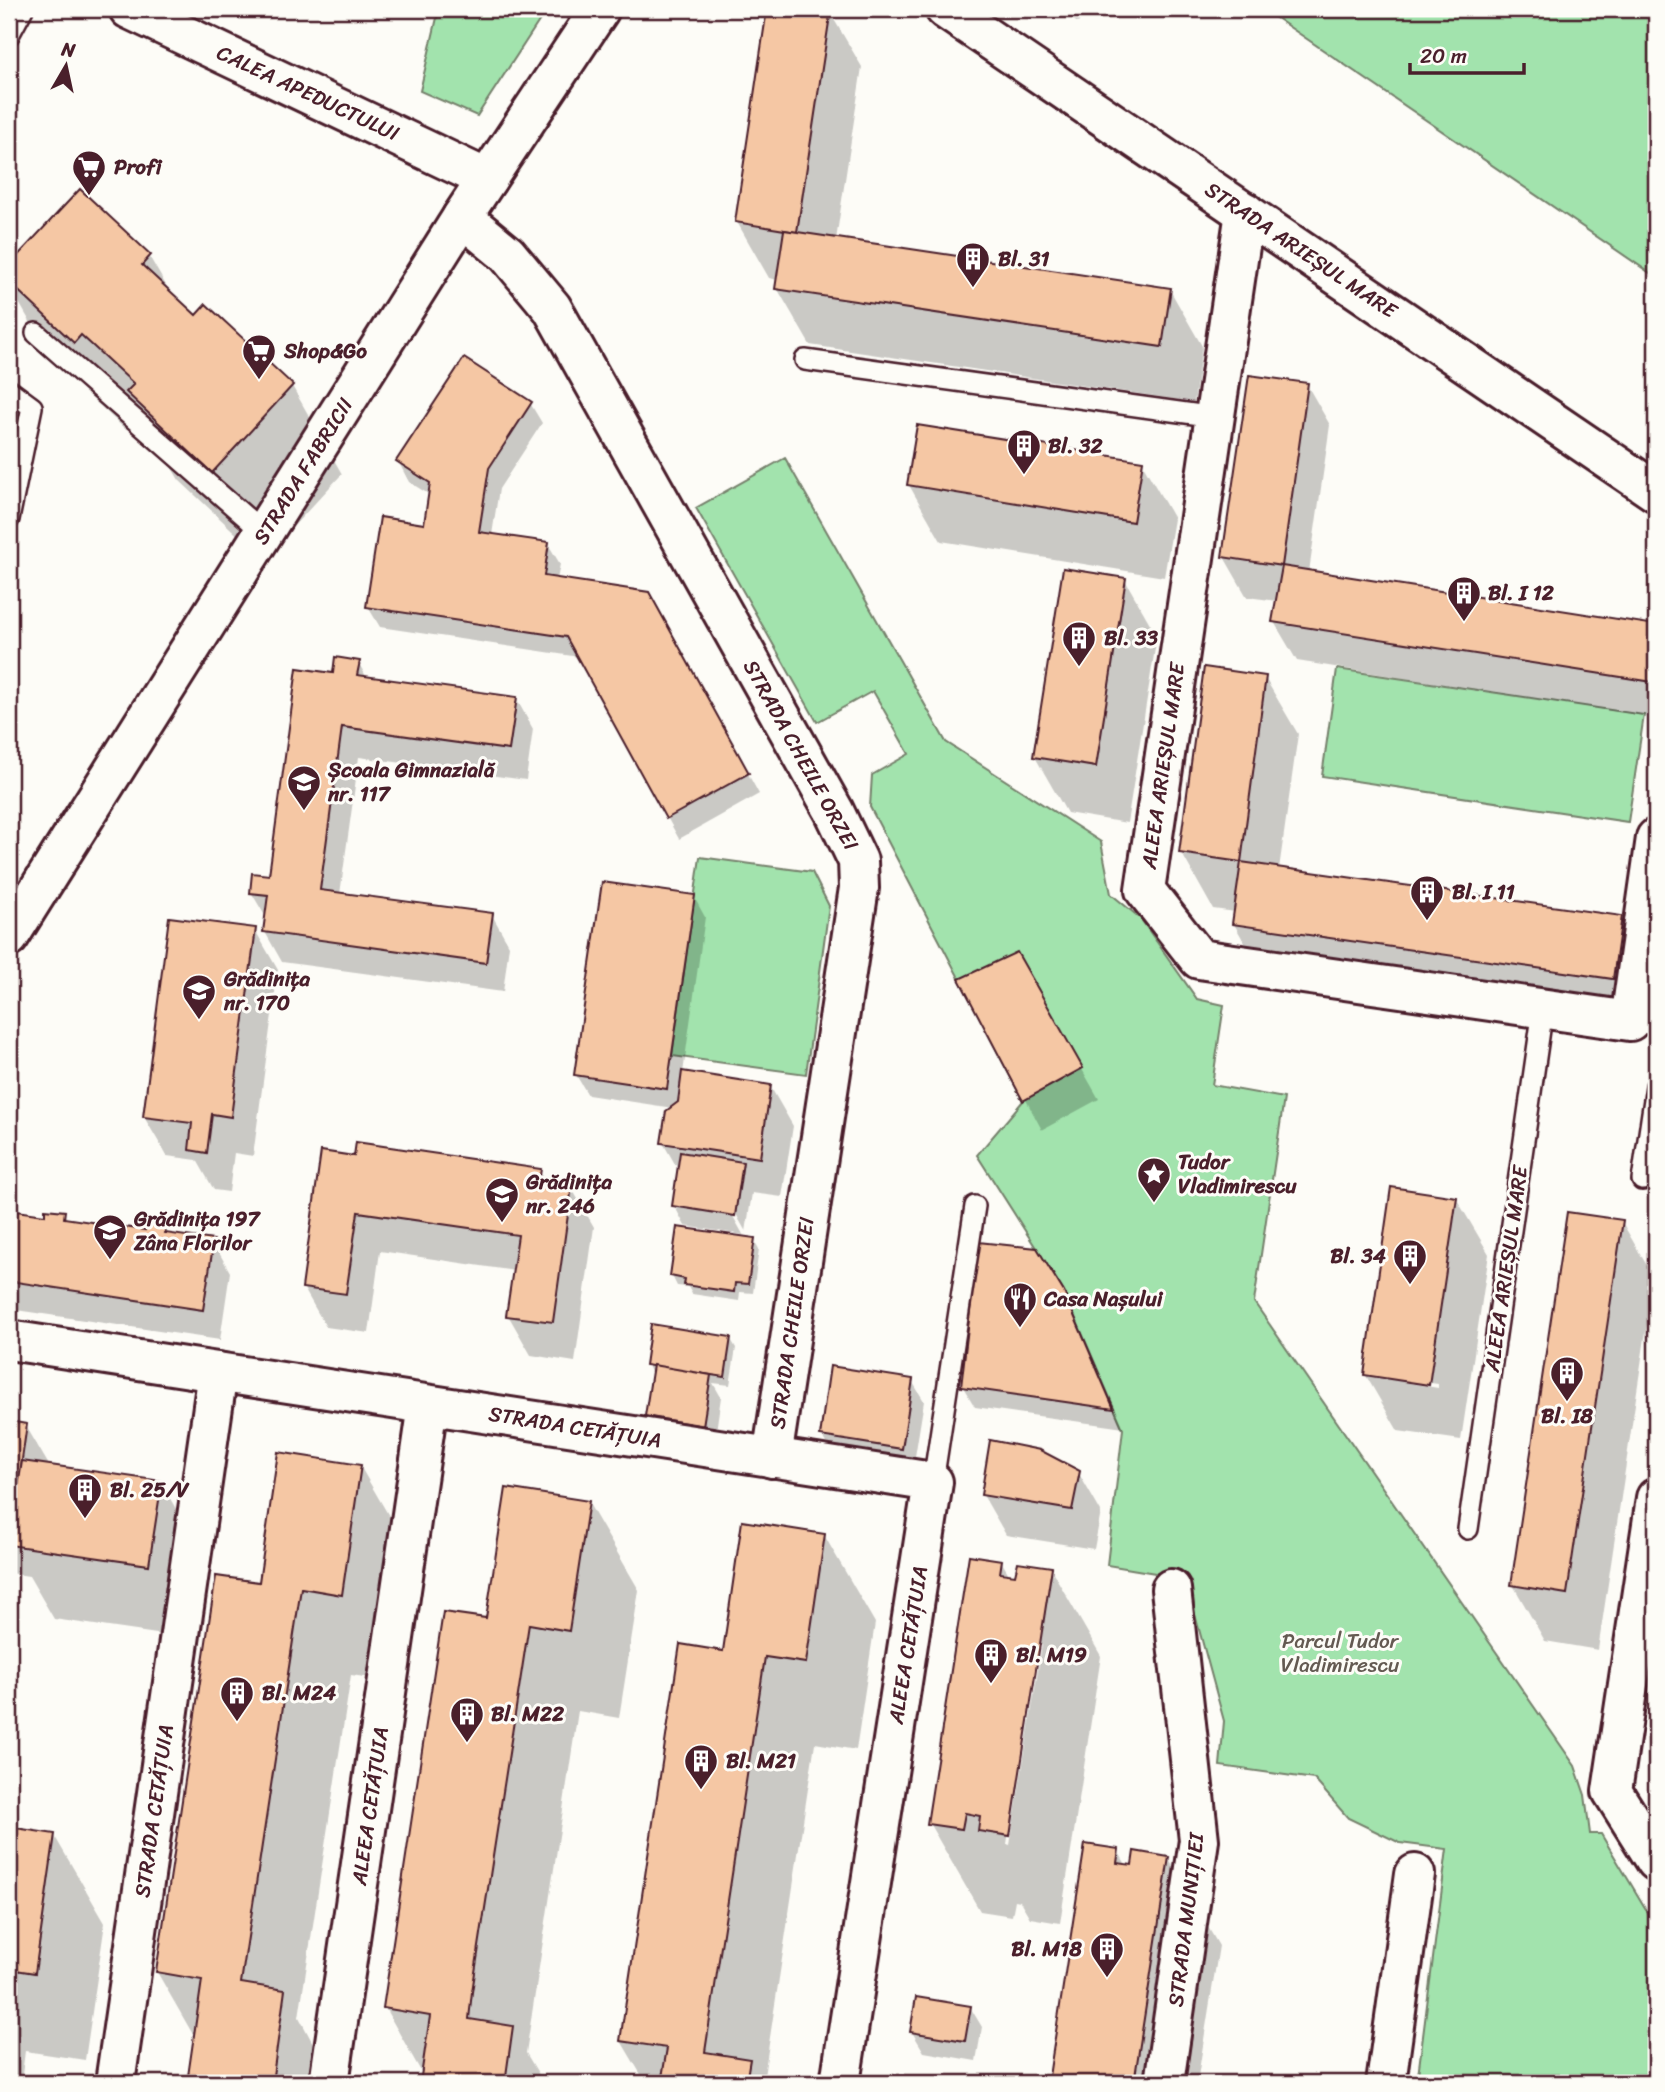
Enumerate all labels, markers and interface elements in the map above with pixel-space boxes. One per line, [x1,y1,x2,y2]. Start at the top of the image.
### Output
north arrow [32,32,102,102]
text: N [59,32,78,67]
scale bar [1410,32,1523,76]
street label: CALEA APEDUCTULUI [210,34,406,152]
text: 20 m [1420,37,1467,75]
supermarket icon: Profi [70,148,108,197]
place label: Profi [114,148,163,186]
street label: STRADA ARIEȘUL MARE [1197,171,1406,330]
building icon: Bl. 31 [954,240,992,289]
place label: Bl. 31 [998,240,1050,278]
supermarket icon: Shop&Go [240,332,278,381]
place label: Shop&Go [283,332,367,370]
street label: STRADA FABRICII [242,389,364,552]
building icon: Bl. 32 [1005,427,1043,476]
place label: Bl. 32 [1048,427,1103,465]
building icon: Bl. I 12 [1445,574,1483,623]
place label: Bl. I 12 [1488,574,1554,612]
building icon: Bl. 33 [1060,619,1098,668]
place label: Bl. 33 [1104,619,1159,657]
street label: STRADA CHEILE ORZEI [733,652,870,858]
street label: ALEEA ARIEȘUL MARE [1130,659,1196,873]
place label: Școala Gimnazială nr. 117 [327,751,496,813]
school or university icon: Școala Gimnazială nr. 117 [285,763,323,812]
building icon: Bl. I 11 [1408,873,1446,922]
place label: Bl. I 11 [1452,873,1515,911]
place label: Grădinița nr. 170 [223,960,310,1022]
school or university icon: Grădinița nr. 170 [180,972,218,1021]
place label: Tudor Vladimirescu [1178,1143,1297,1205]
place icon: Tudor Vladimirescu [1135,1155,1173,1204]
street label: ALEEA ARIEȘUL MARE [1473,1162,1539,1376]
place label: Grădinița nr. 246 [525,1163,612,1225]
school or university icon: Grădinița nr. 246 [483,1175,521,1224]
place label: Grădinița 197 Zâna Florilor [133,1200,261,1262]
school or university icon: Grădinița 197 Zâna Florilor [91,1212,129,1261]
street label: STRADA CHEILE ORZEI [758,1214,826,1431]
place label: Bl. 34 [1330,1237,1386,1275]
building icon: Bl. 34 [1391,1237,1429,1286]
restaurant icon: Casa Nașului [1001,1280,1039,1329]
place label: Casa Nașului [1043,1280,1164,1318]
building icon: Bl. I8 [1548,1354,1586,1403]
street label: STRADA CETĂȚUIA [486,1395,664,1459]
place label: Bl. I8 [1541,1397,1593,1435]
building icon: Bl. 25/V [66,1471,104,1520]
place label: Bl. 25/V [110,1471,189,1509]
street label: ALEEA CETĂȚUIA [877,1563,939,1728]
park label: Parcul Tudor Vladimirescu [1281,1622,1400,1684]
building icon: Bl. M19 [972,1636,1010,1685]
place label: Bl. M19 [1016,1636,1087,1674]
building icon: Bl. M24 [218,1674,256,1723]
place label: Bl. M24 [262,1674,336,1712]
building icon: Bl. M22 [448,1695,486,1744]
place label: Bl. M22 [491,1695,564,1733]
street label: STRADA CETĂȚUIA [123,1722,185,1900]
street label: ALEEA CETĂȚUIA [340,1724,400,1889]
building icon: Bl. M21 [682,1742,720,1791]
place label: Bl. M21 [726,1742,796,1780]
street label: STRADA MUNIȚIEI [1156,1829,1216,2009]
place label: Bl. M18 [1011,1930,1082,1968]
building icon: Bl. M18 [1088,1930,1126,1979]

